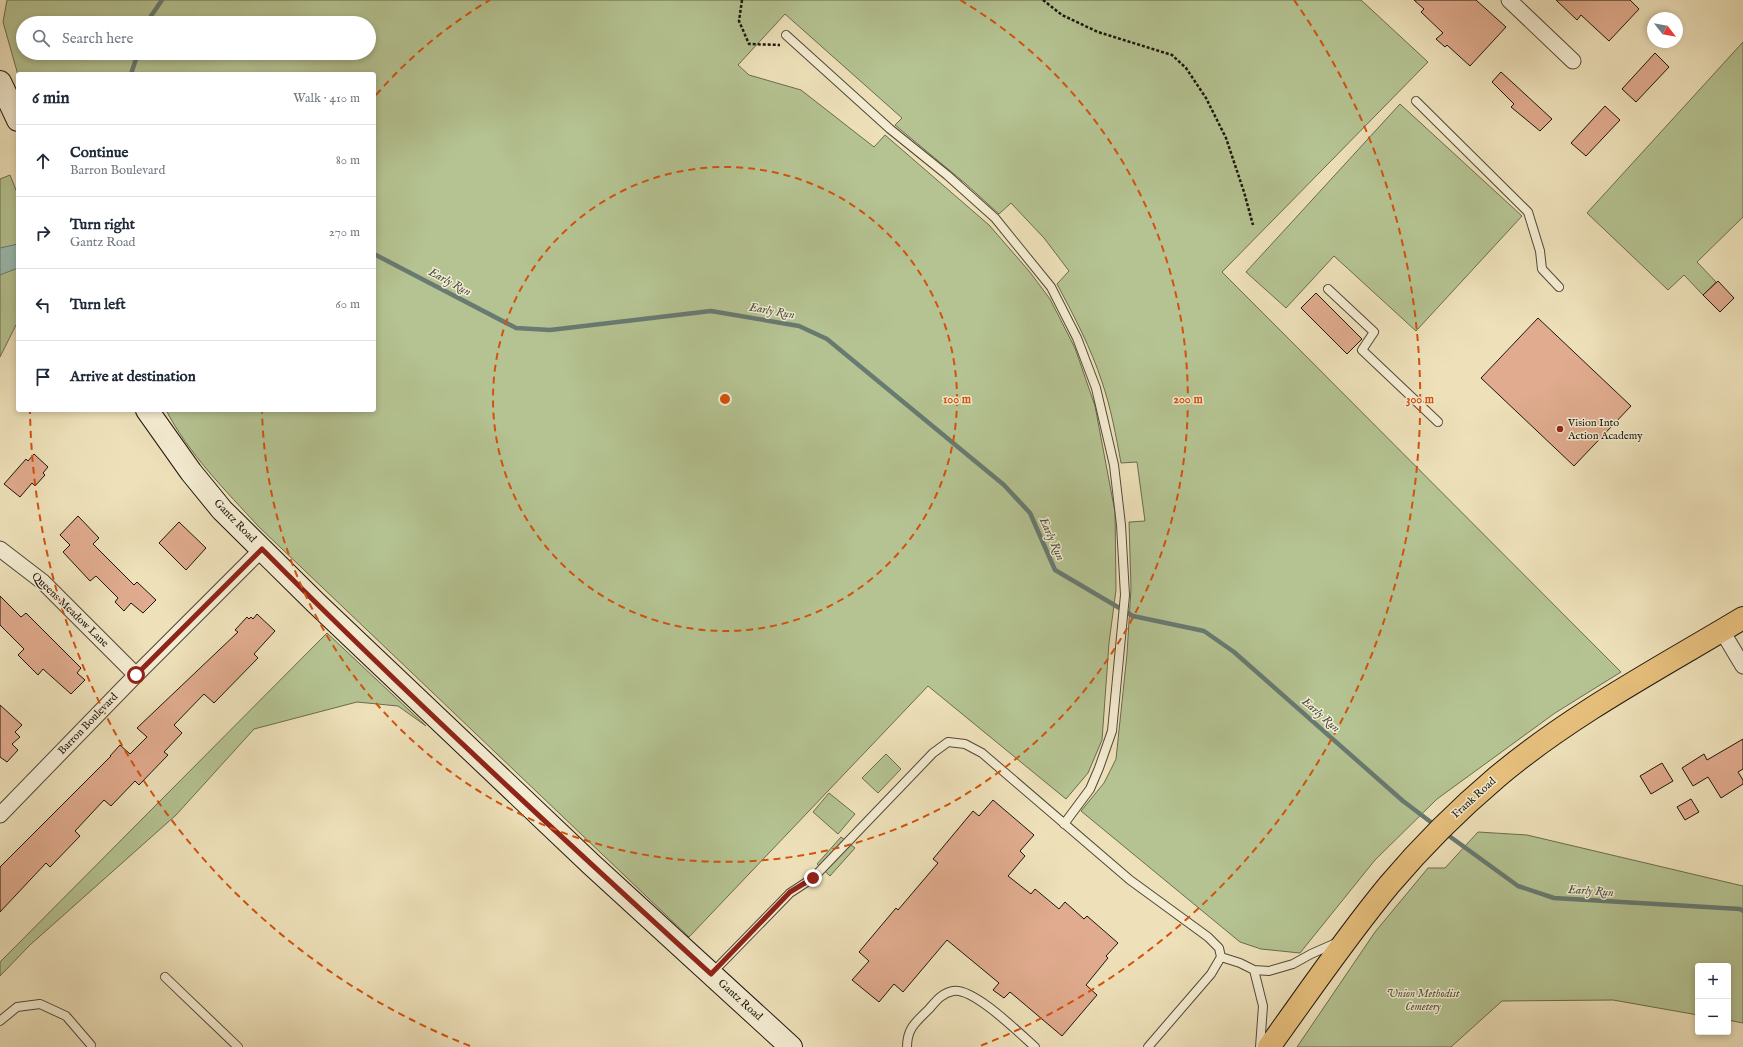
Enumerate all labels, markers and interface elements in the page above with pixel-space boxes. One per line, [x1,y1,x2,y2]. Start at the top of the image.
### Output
north arrow [1647,12,1683,48]
search box [16,16,376,60]
icon: search [30,27,52,49]
text: Search here [62,29,133,48]
text: 6 min [32,88,70,109]
text: Walk · 410 m [293,90,360,107]
text: Continue [70,143,128,162]
icon: ahead [32,150,54,172]
text: 80 m [336,152,360,169]
text: Barron Boulevard [70,162,165,179]
text: Turn right [70,215,135,234]
icon: right [32,222,54,244]
text: 270 m [329,224,360,241]
text: Gantz Road [70,234,136,251]
water label: Early Run [425,264,474,300]
icon: left [32,294,54,316]
text: Turn left [70,295,126,314]
text: 60 m [335,296,360,313]
water label: Early Run [747,299,796,322]
icon: arrive [32,366,54,388]
text: Arrive at destination [70,367,196,386]
centre of rings [718,392,732,406]
text: 100 m [943,392,972,407]
text: 200 m [1173,392,1203,407]
text: 300 m [1406,392,1435,407]
place label: Vision Into Action Academy [1567,416,1643,443]
marker: Vision Into Action Academy [1555,424,1565,434]
street label: Gantz Road [211,496,259,546]
water label: Early Run [1035,514,1068,563]
street label: Queens Meadow Lane [29,570,111,650]
route start [127,666,145,684]
street label: Barron Boulevard [55,690,121,758]
water label: Early Run [1298,694,1344,736]
street label: Frank Road [1449,774,1499,821]
route end [804,869,822,887]
water label: Early Run [1567,882,1615,900]
map controls [1695,963,1731,1035]
button: + [1695,963,1731,999]
street label: Gantz Road [715,976,765,1024]
park label: Union Methodist Cemetery [1387,987,1460,1014]
button: − [1695,999,1731,1035]

